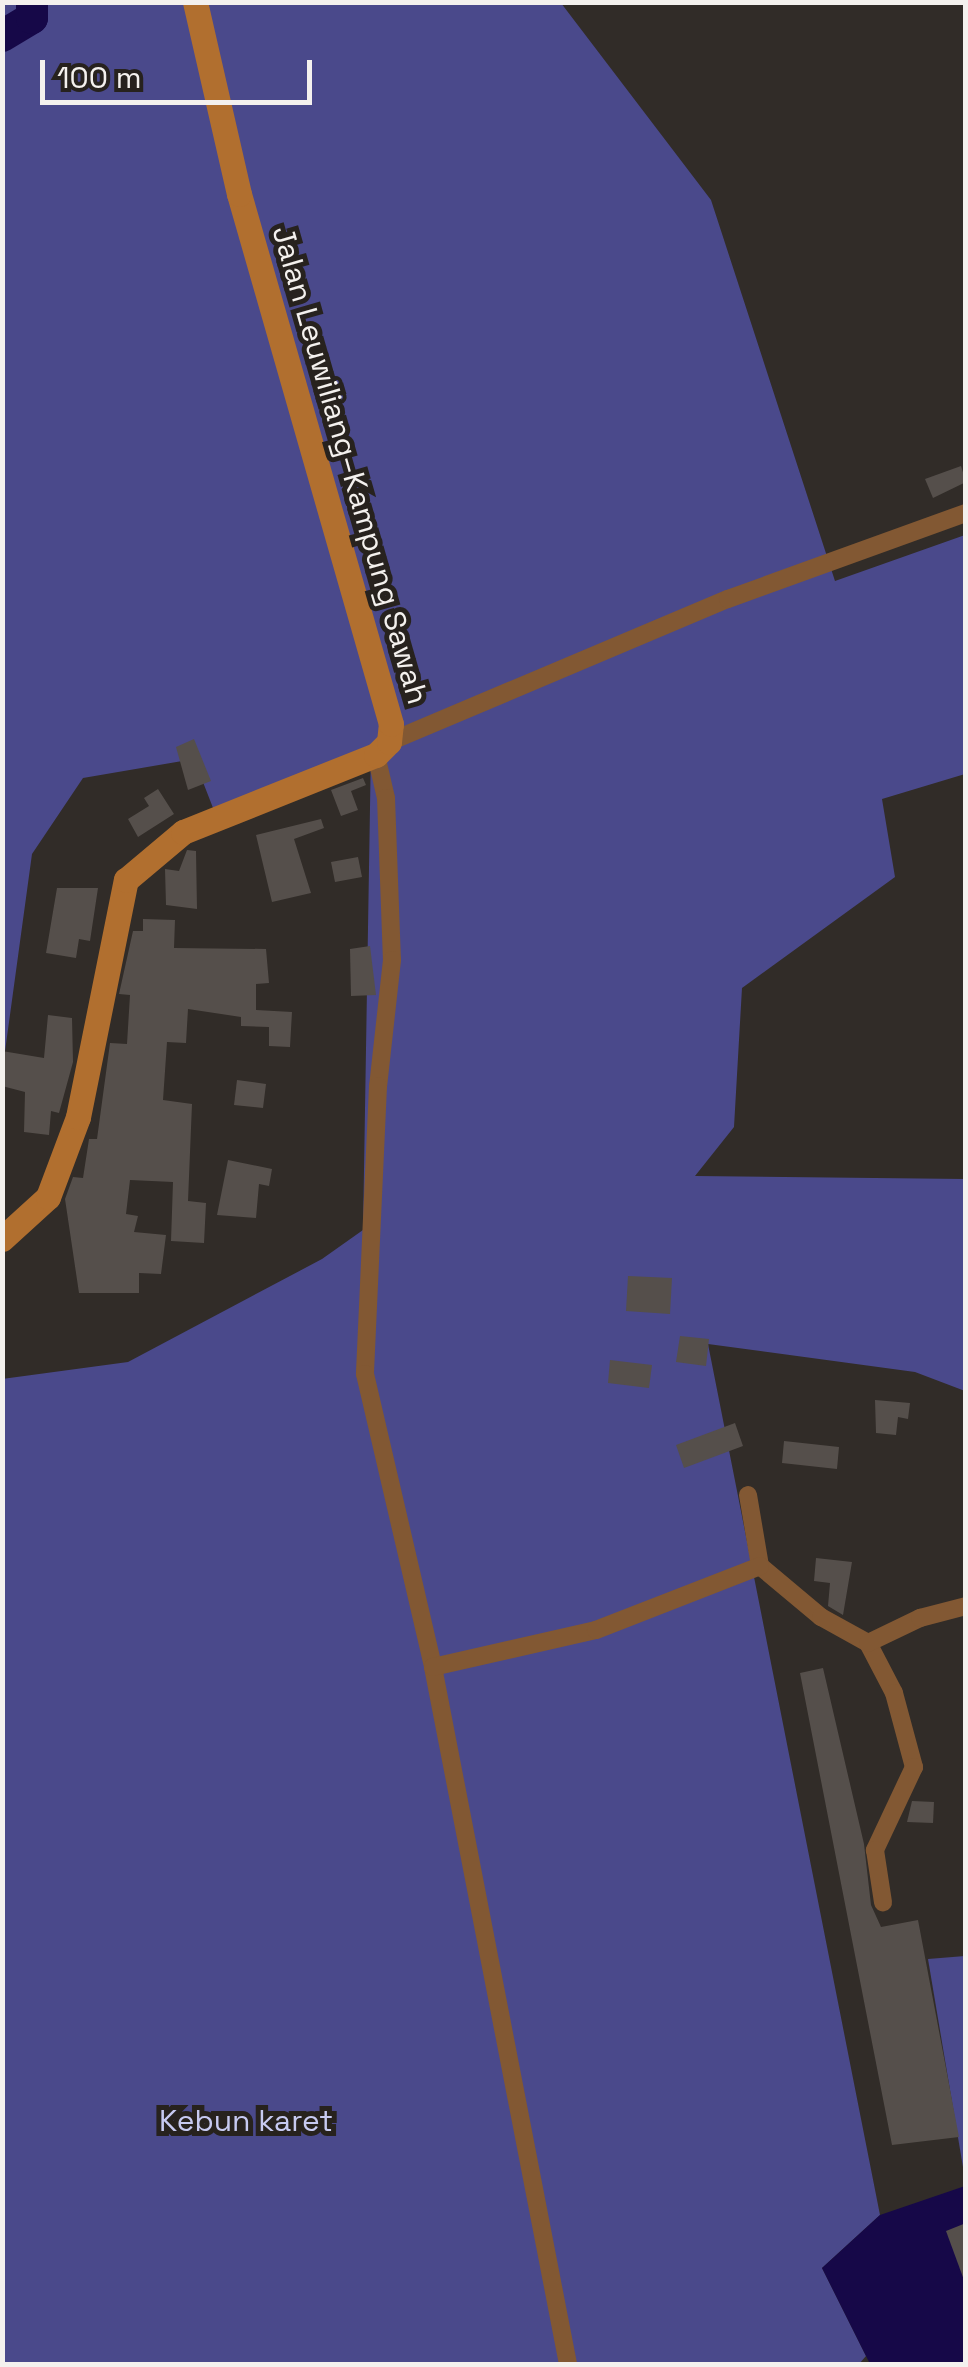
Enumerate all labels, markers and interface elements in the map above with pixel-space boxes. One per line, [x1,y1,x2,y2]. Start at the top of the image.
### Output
scale bar [45,40,318,102]
text: 100 m [57,58,142,97]
street label: Jalan Leuwiliang–Kampung Sawah [264,222,436,708]
park label: Kebun karet [159,2103,333,2139]

